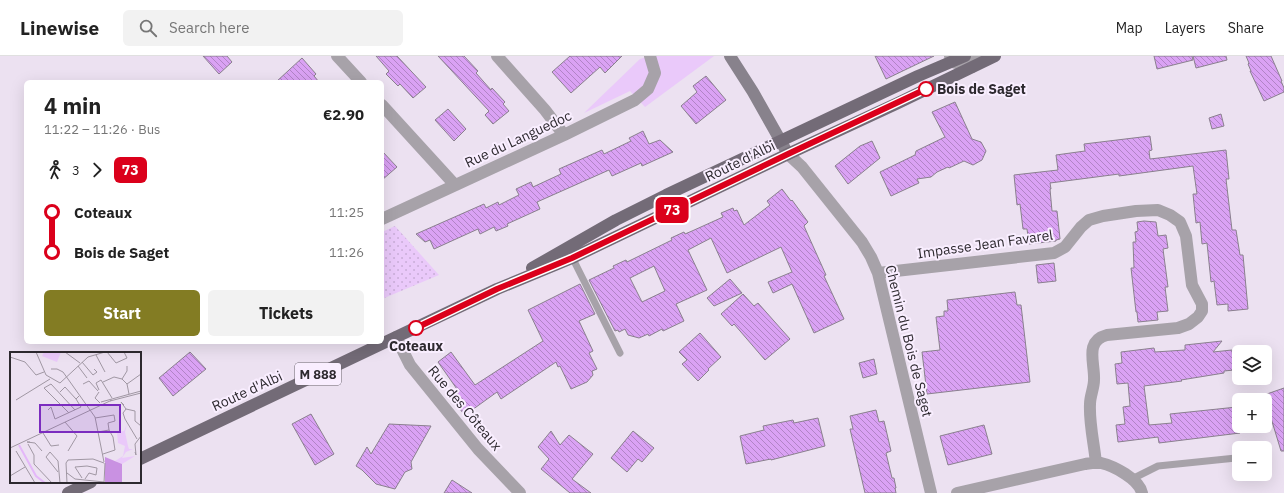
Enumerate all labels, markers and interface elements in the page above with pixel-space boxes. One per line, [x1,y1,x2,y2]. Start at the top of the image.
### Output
search box [123,10,403,46]
text: Linewise [20,16,99,40]
icon: search [137,17,159,39]
text: Search here [169,18,250,37]
text: Map [1116,19,1143,37]
text: Layers [1165,19,1206,37]
text: Share [1228,19,1264,37]
place label: Bois de Saget [937,80,1026,98]
marker: Bois de Saget [918,81,934,97]
text: 4 min [44,91,101,120]
text: €2.90 [323,105,364,124]
street label: Rue du Languedoc [462,106,574,172]
text: 11:22 – 11:26 · Bus [44,121,160,138]
street label: Route d'Albi [702,136,778,186]
icon: walk [44,159,66,181]
icon: forward [86,159,108,181]
text: 73 [122,161,139,179]
text: 3 [72,162,80,179]
line badge: 73 [654,197,690,223]
text: 73 [664,201,680,219]
text: Coteaux [74,203,132,222]
text: 11:25 [329,204,364,221]
street label: Impasse Jean Favarel [916,226,1054,262]
text: Bois de Saget [74,243,169,262]
text: 11:26 [329,244,364,261]
street label: Chemin du Bois de Saget [881,263,937,419]
button: Start [44,290,200,336]
button: Tickets [208,290,364,336]
marker: Coteaux [408,320,424,336]
place label: Coteaux [389,337,443,355]
map controls [1232,345,1272,481]
button: layers [1232,345,1272,385]
inset map [10,352,141,483]
street label: Rue des Côteaux [424,362,506,454]
road number: M 888 [295,363,341,385]
street label: Route d'Albi [209,367,285,415]
button: + [1232,393,1272,433]
button: − [1232,441,1272,481]

